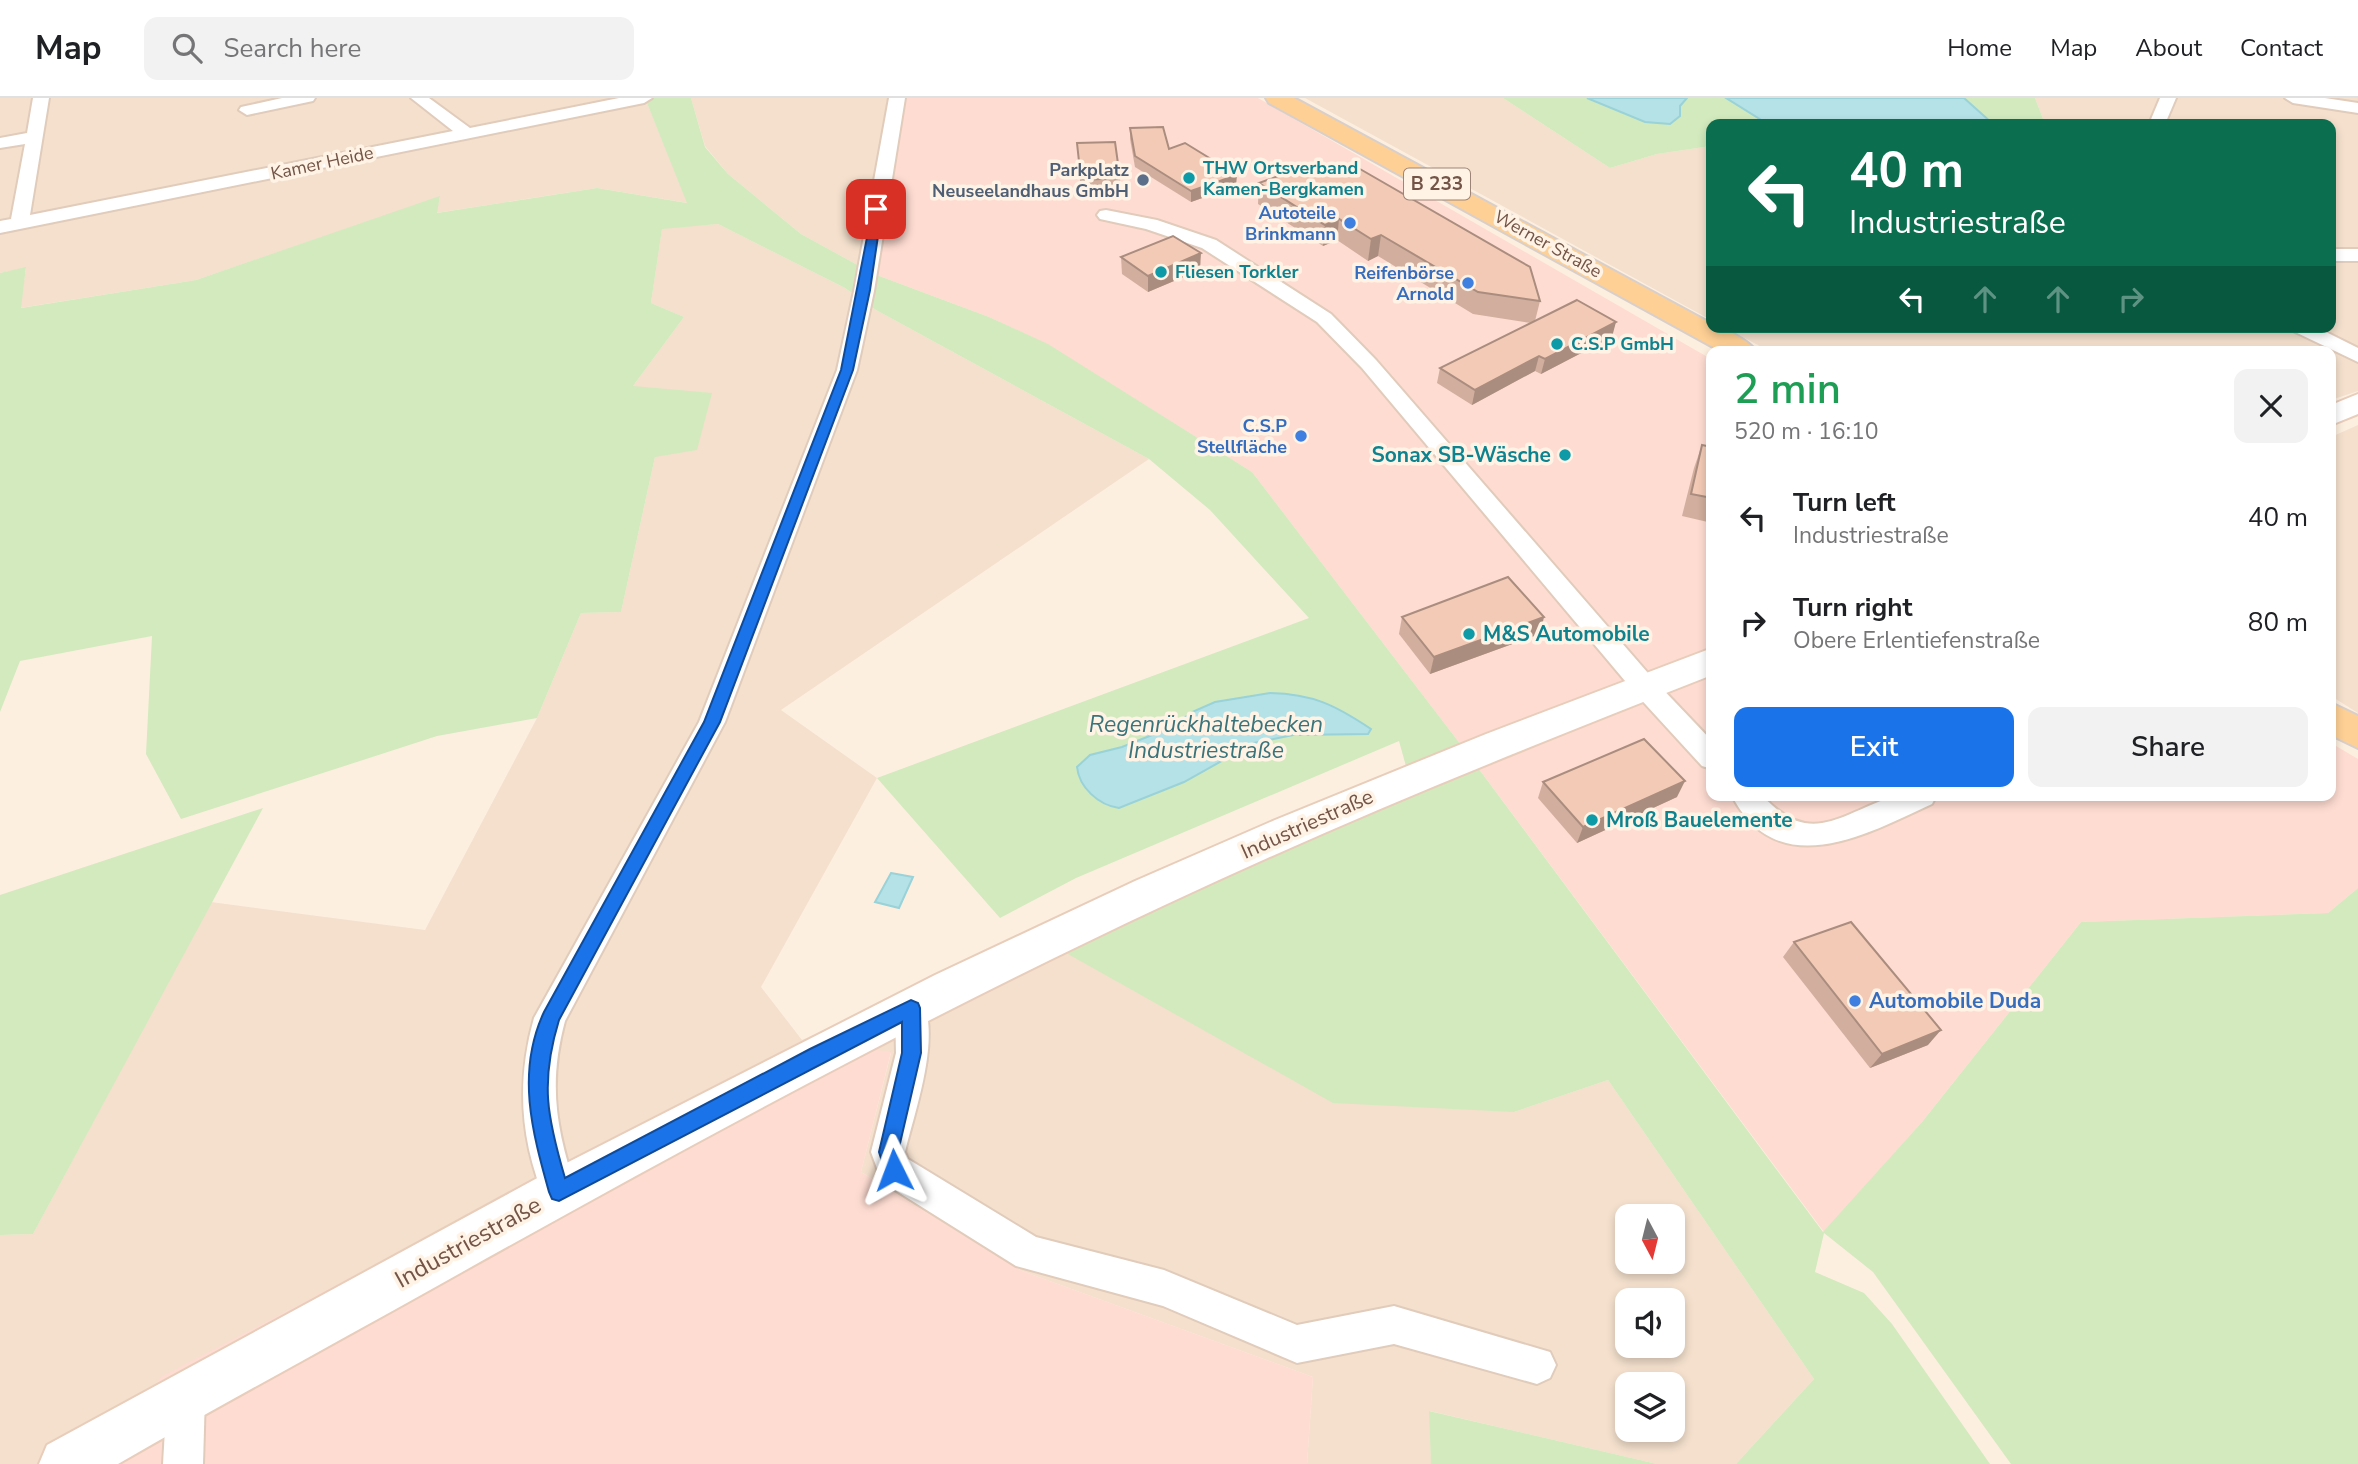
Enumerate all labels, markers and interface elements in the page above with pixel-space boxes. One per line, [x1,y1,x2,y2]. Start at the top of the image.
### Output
search box [144,17,634,80]
text: Map [35,26,102,71]
icon: search [168,29,206,67]
text: Search here [224,31,361,66]
text: Home [1947,32,2012,64]
text: Map [2050,32,2097,64]
text: About [2135,32,2202,64]
text: Contact [2240,32,2323,64]
text: 40 m [1849,137,1964,204]
street label: Kamer Heide [268,140,376,186]
icon: left [1734,147,1825,238]
place label: THW Ortsverband Kamen-Bergkamen [1203,156,1364,201]
place label: Parkplatz Neuseelandhaus GmbH [932,158,1129,203]
road number: B 233 [1404,169,1470,200]
marker: THW Ortsverband Kamen-Bergkamen [1181,170,1197,186]
marker: Parkplatz Neuseelandhaus GmbH [1135,172,1151,188]
pin [846,179,906,239]
icon: arrive [857,190,895,228]
place label: Autoteile Brinkmann [1245,201,1336,246]
text: Industriestraße [1849,201,2066,244]
street label: Werner Straße [1490,205,1606,283]
marker: Autoteile Brinkmann [1342,215,1358,231]
place label: Fliesen Torkler [1175,260,1298,284]
place label: Reifenbörse Arnold [1354,261,1454,306]
marker: Fliesen Torkler [1153,264,1169,280]
marker: Reifenbörse Arnold [1460,275,1476,291]
icon: left [1893,280,1931,318]
icon: ahead [1966,280,2004,318]
icon: ahead [2039,280,2077,318]
icon: right [2112,280,2150,318]
place label: C.S.P GmbH [1571,332,1674,356]
marker: C.S.P GmbH [1549,336,1565,352]
text: 2 min [1734,361,1841,418]
button: close [2234,369,2308,443]
place label: C.S.P Stellfläche [1197,414,1287,459]
text: 520 m · 16:10 [1734,416,1879,447]
marker: C.S.P Stellfläche [1293,428,1309,444]
place label: Sonax SB-Wäsche [1372,441,1551,469]
marker: Sonax SB-Wäsche [1557,447,1573,463]
text: Turn left [1793,485,1896,520]
icon: left [1734,499,1772,537]
text: 40 m [2248,500,2308,535]
text: Industriestraße [1793,520,1949,551]
text: Turn right [1793,590,1912,625]
icon: right [1734,604,1772,642]
text: 80 m [2248,605,2308,640]
place label: M&S Automobile [1483,620,1650,648]
text: Obere Erlentiefenstraße [1793,625,2040,656]
marker: M&S Automobile [1461,626,1477,642]
button: Exit [1734,707,2014,787]
button: Share [2028,707,2308,787]
water label: Regenrückhaltebecken Industriestraße [1089,709,1323,766]
street label: Industriestraße [1236,782,1378,866]
place label: Mroß Bauelemente [1606,806,1793,834]
marker: Mroß Bauelemente [1584,812,1600,828]
place label: Automobile Duda [1869,987,2041,1015]
marker: Automobile Duda [1847,993,1863,1009]
position arrow [857,1133,931,1207]
street label: Industriestraße [389,1189,547,1295]
north arrow [1615,1204,1685,1274]
map controls [1615,1204,1685,1442]
button: sound [1615,1288,1685,1358]
button: layers [1615,1372,1685,1442]

